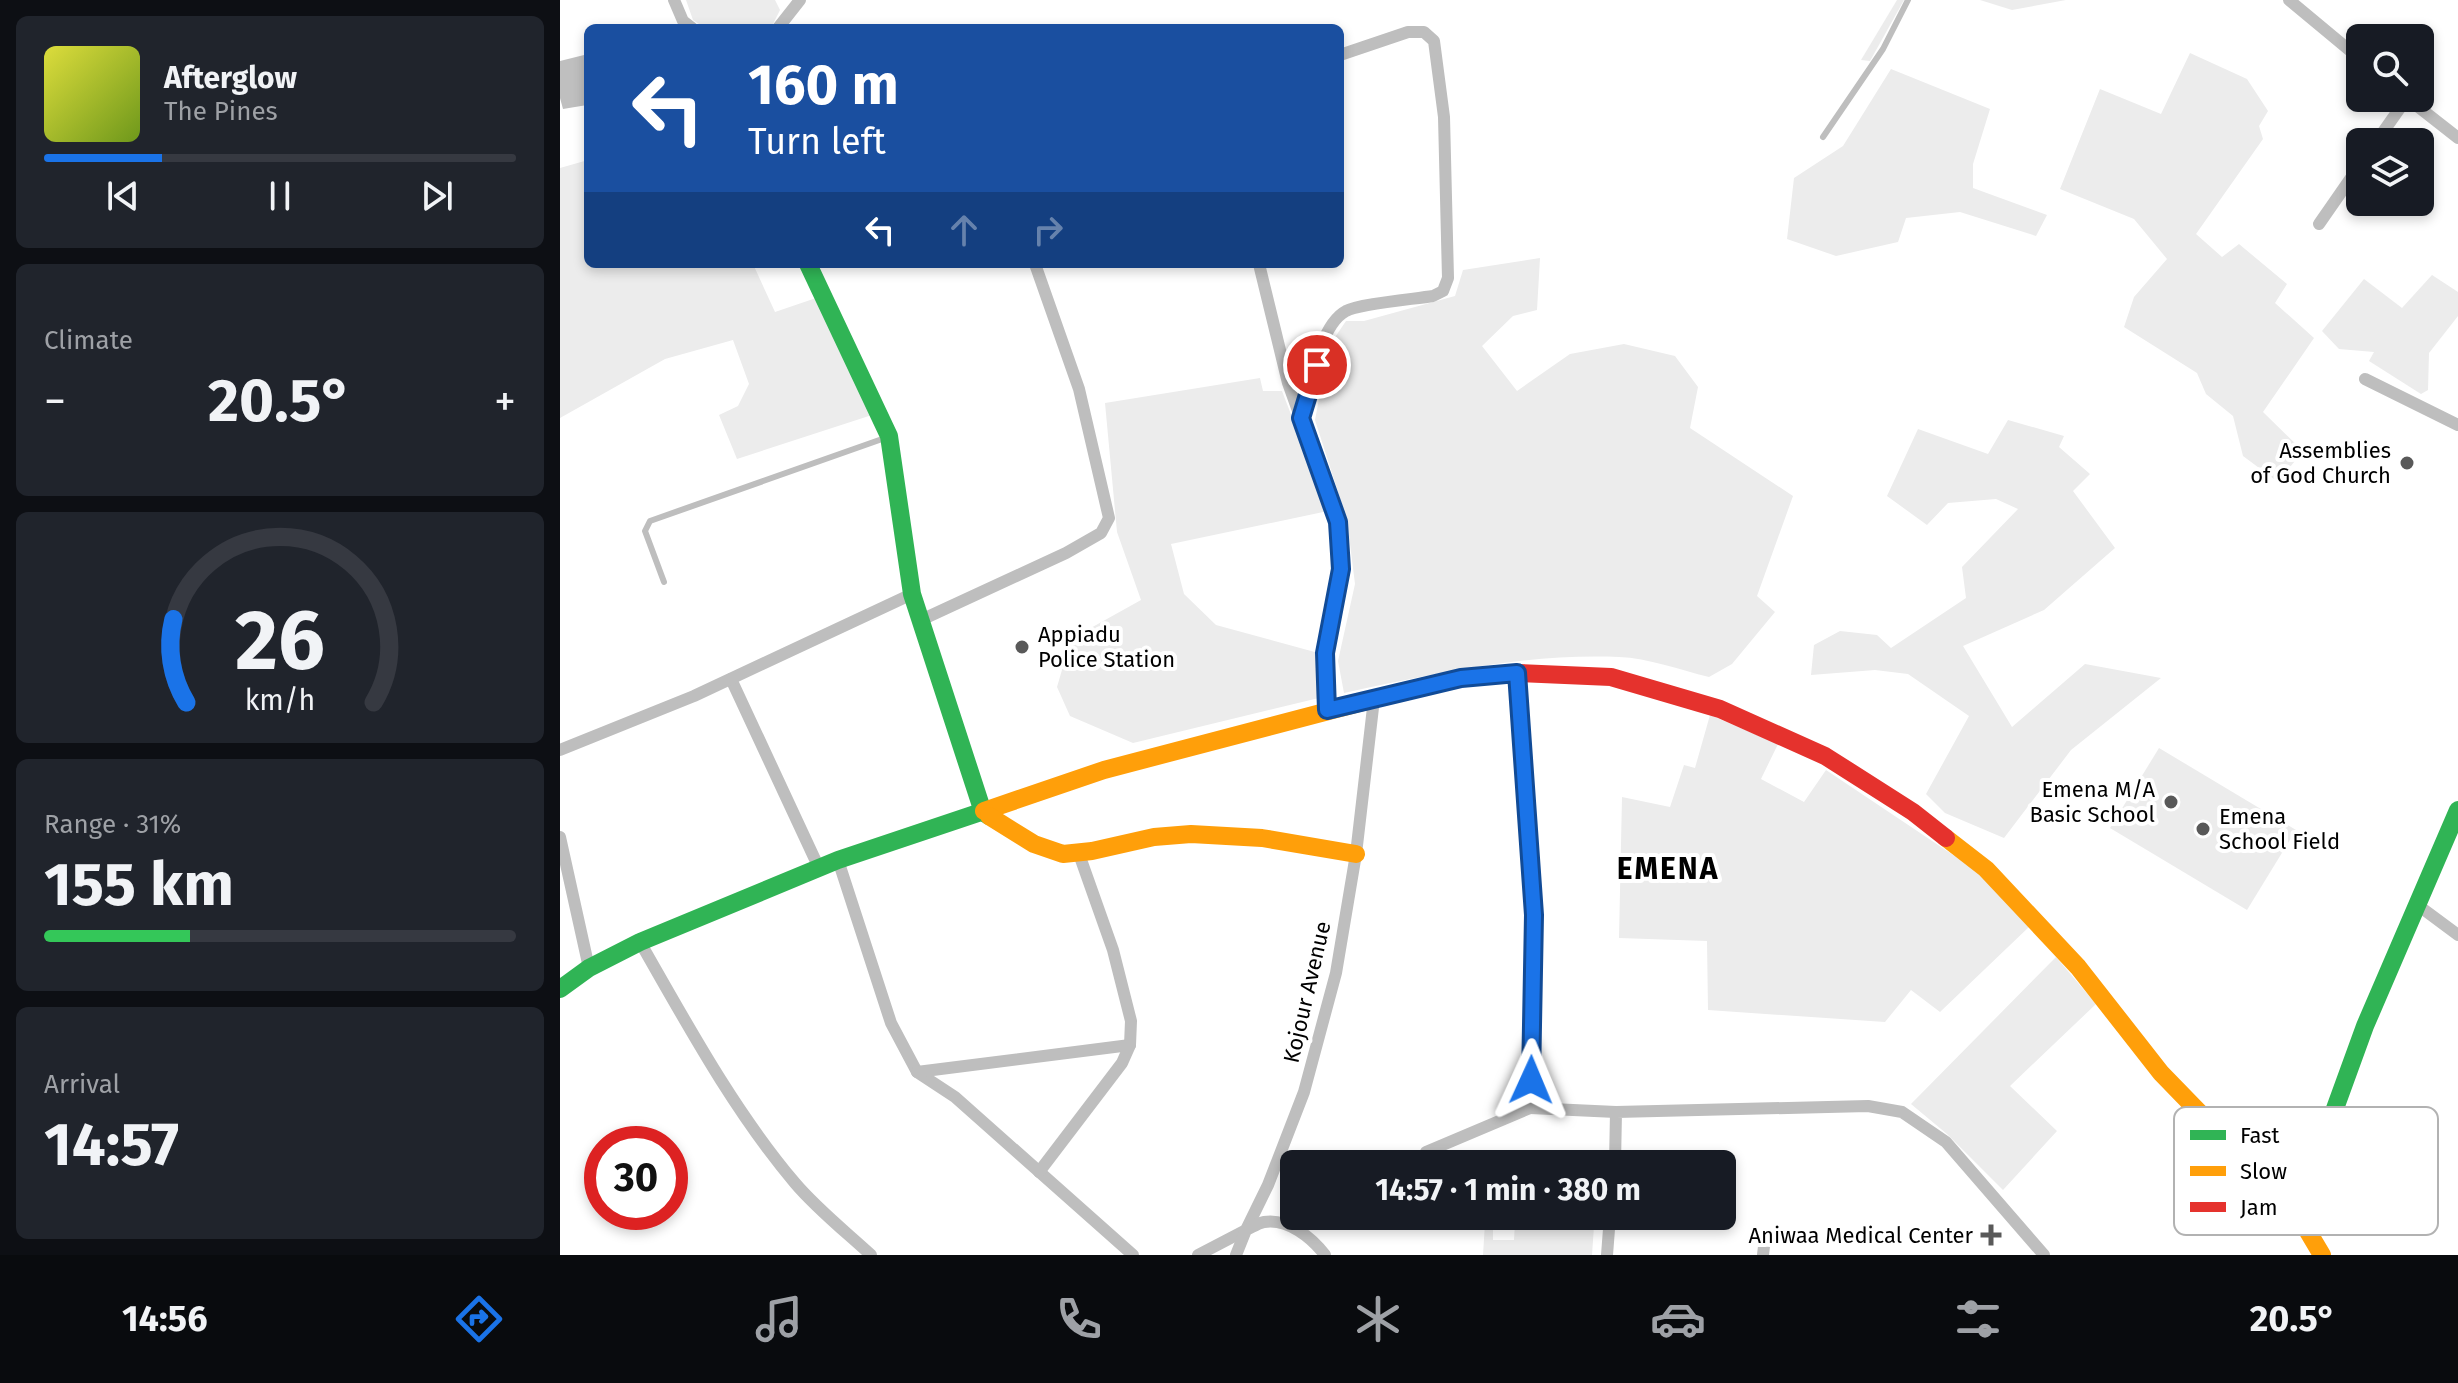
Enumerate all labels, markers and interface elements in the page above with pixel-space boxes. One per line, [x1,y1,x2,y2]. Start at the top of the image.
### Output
map controls [2346,24,2434,216]
button: search [2346,24,2434,112]
text: 160 m [748,52,899,119]
icon: left [616,56,720,160]
text: Afterglow [164,60,297,96]
text: The Pines [164,96,278,127]
text: Turn left [748,120,886,164]
button: layers [2346,128,2434,216]
icon: previous [101,174,145,218]
icon: pause [258,174,302,218]
icon: next [415,174,459,218]
icon: left [858,208,902,252]
icon: ahead [942,208,986,252]
icon: right [1026,208,1070,252]
text: Climate [44,325,133,356]
pin [1283,331,1351,399]
icon: arrive [1295,343,1339,387]
text: 20.5° [208,365,352,437]
text: − [44,375,66,428]
text: + [494,375,516,428]
place label: Assemblies of God Church [2250,437,2391,489]
marker: Assemblies of God Church [2398,454,2416,472]
text: 26 [235,591,325,691]
place label: Appiadu Police Station [1038,621,1175,673]
marker: Appiadu Police Station [1013,638,1031,656]
text: km/h [245,684,315,719]
place label: Emena M/A Basic School [2030,776,2155,828]
marker: Emena M/A Basic School [2162,793,2180,811]
place label: Emena School Field [2219,803,2340,855]
text: Range · 31% [44,809,181,840]
marker: Emena School Field [2194,820,2212,838]
text: 155 km [44,849,234,921]
district label: EMENA [1617,851,1719,887]
street label: Kojour Avenue [1278,918,1336,1066]
position arrow [1489,1038,1573,1122]
text: Arrival [44,1069,120,1100]
legend [2174,1107,2438,1235]
text: 14:57 [44,1109,179,1181]
text: Fast [2240,1122,2280,1149]
speed limit sign: 30 [584,1126,688,1230]
text: Slow [2240,1158,2287,1185]
text: 14:57 · 1 min · 380 m [1375,1172,1641,1208]
text: Jam [2240,1194,2278,1221]
place label: Aniwaa Medical Center [1748,1222,1974,1249]
marker: Aniwaa Medical Center [1980,1224,2002,1246]
icon: directions [451,1291,507,1347]
icon: music [751,1291,807,1347]
icon: phone [1051,1291,1107,1347]
icon: climate [1350,1291,1406,1347]
icon: car [1650,1291,1706,1347]
icon: filters [1950,1291,2006,1347]
text: 14:56 [122,1297,207,1341]
text: 20.5° [2250,1297,2336,1341]

